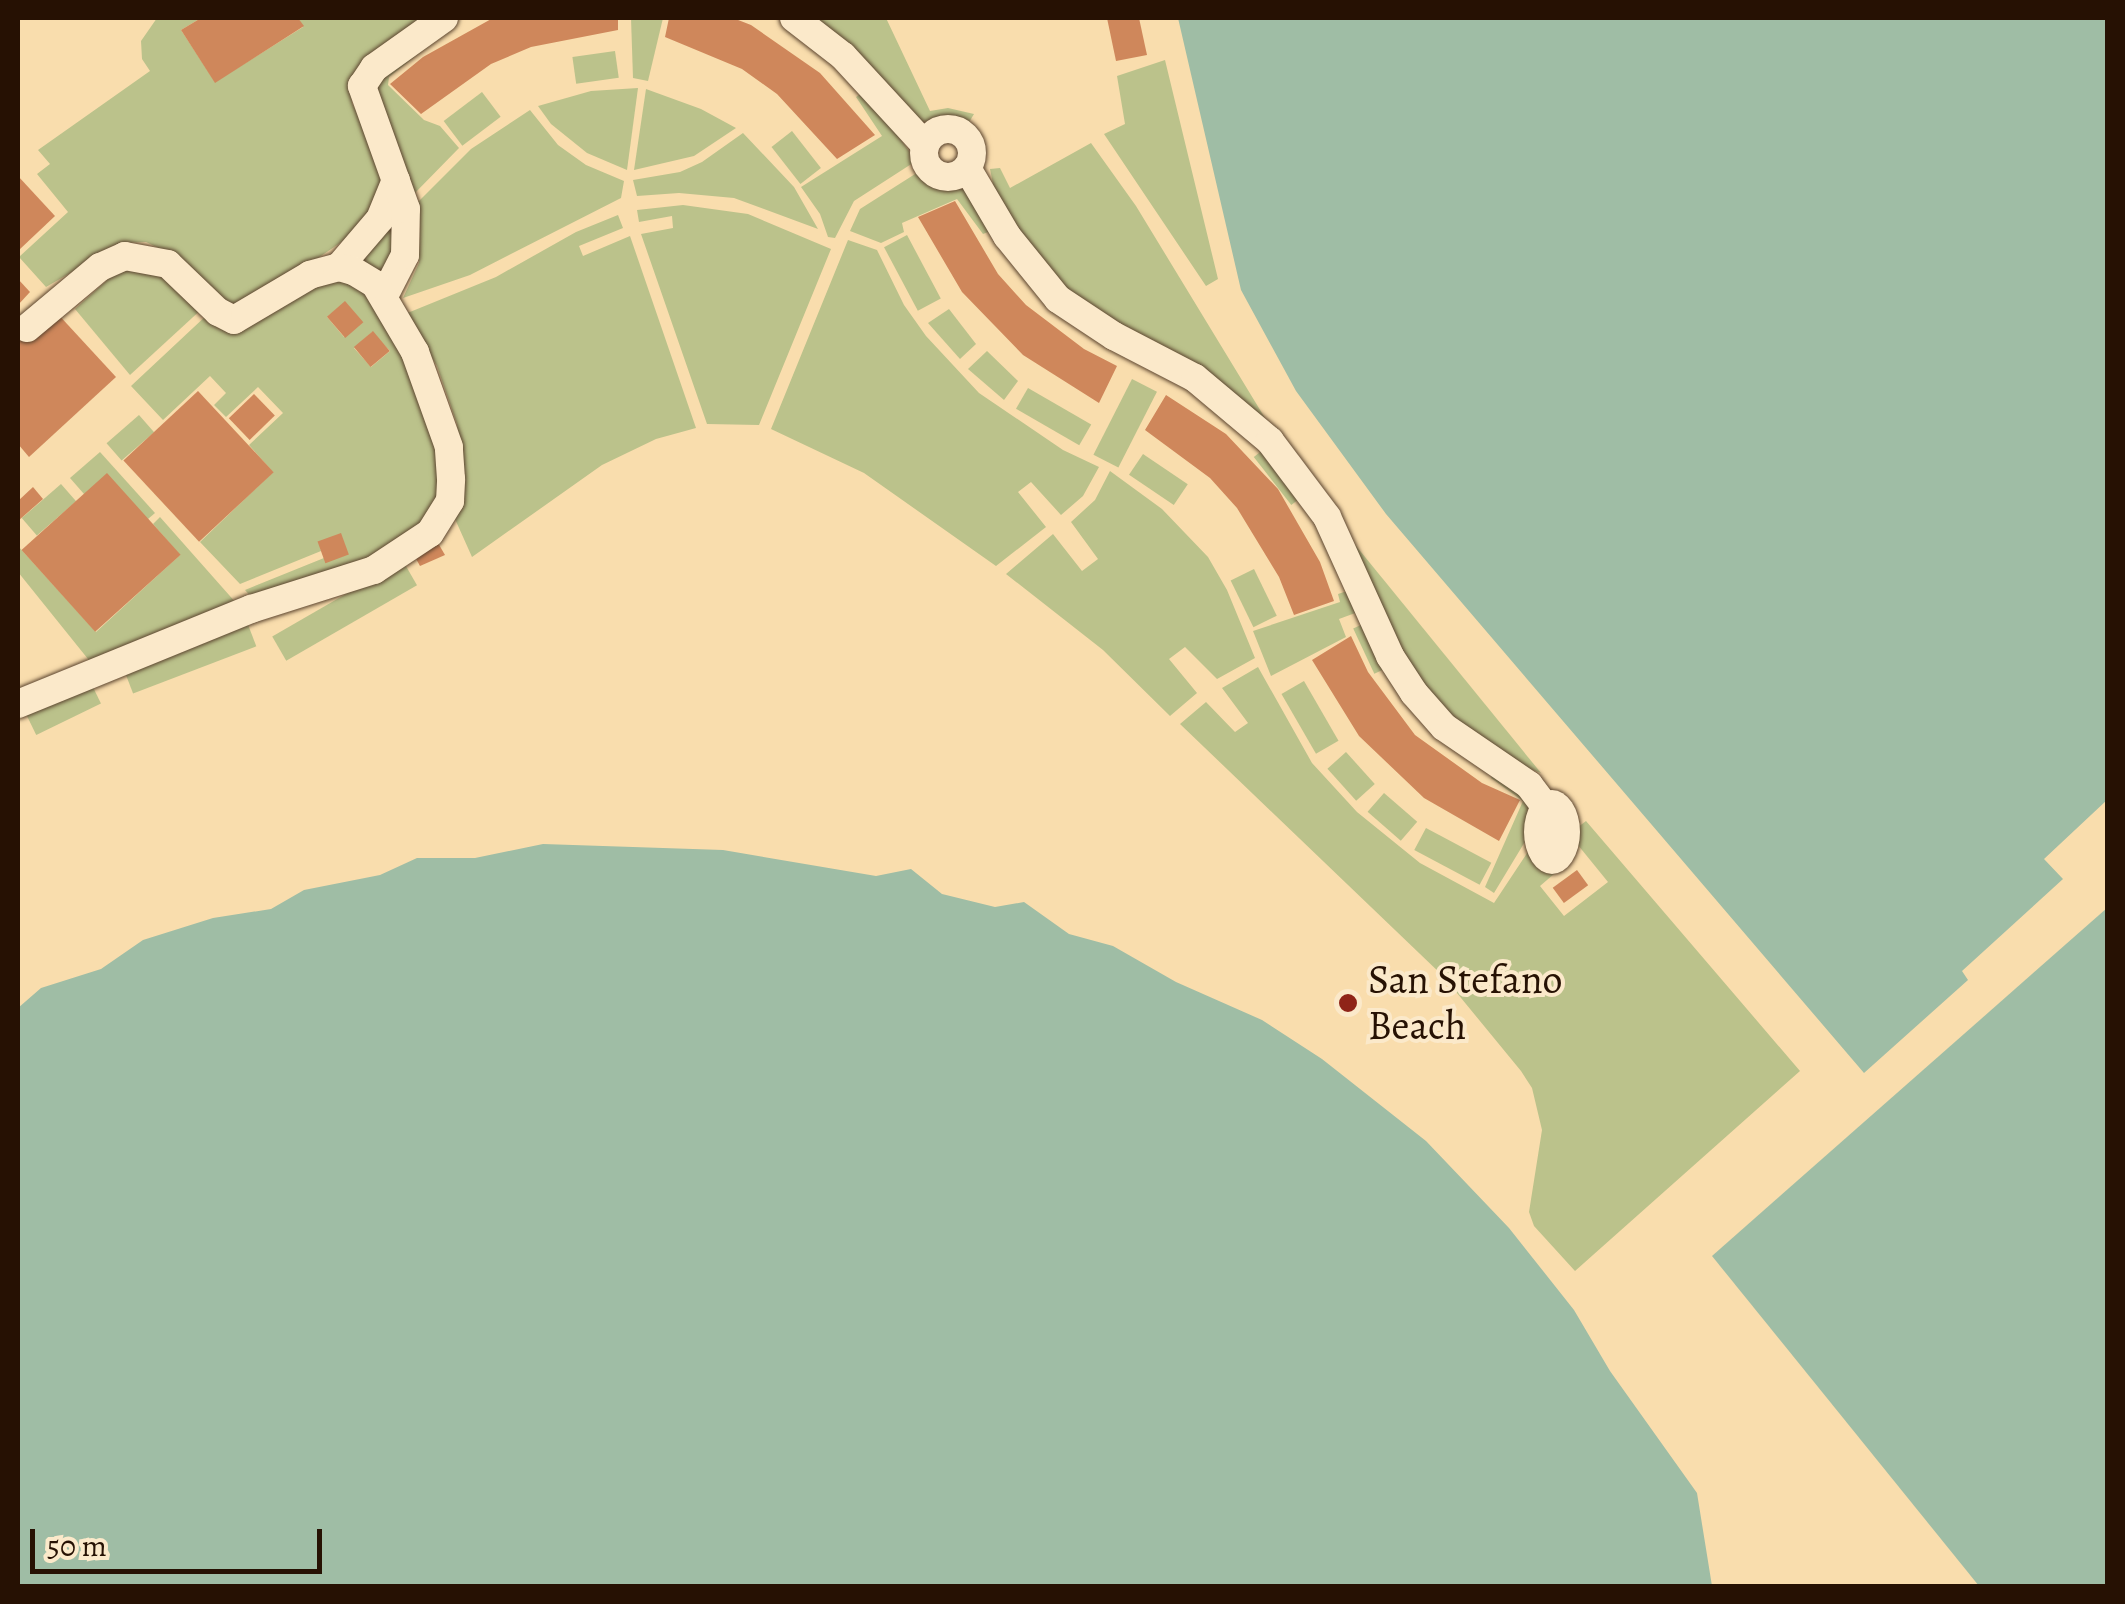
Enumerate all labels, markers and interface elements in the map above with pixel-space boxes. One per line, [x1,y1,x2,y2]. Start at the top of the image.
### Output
place label: San Stefano Beach [1368,956,1562,1050]
marker: San Stefano Beach [1337,992,1359,1014]
scale bar [35,1509,328,1571]
text: 50 m [47,1526,107,1566]

